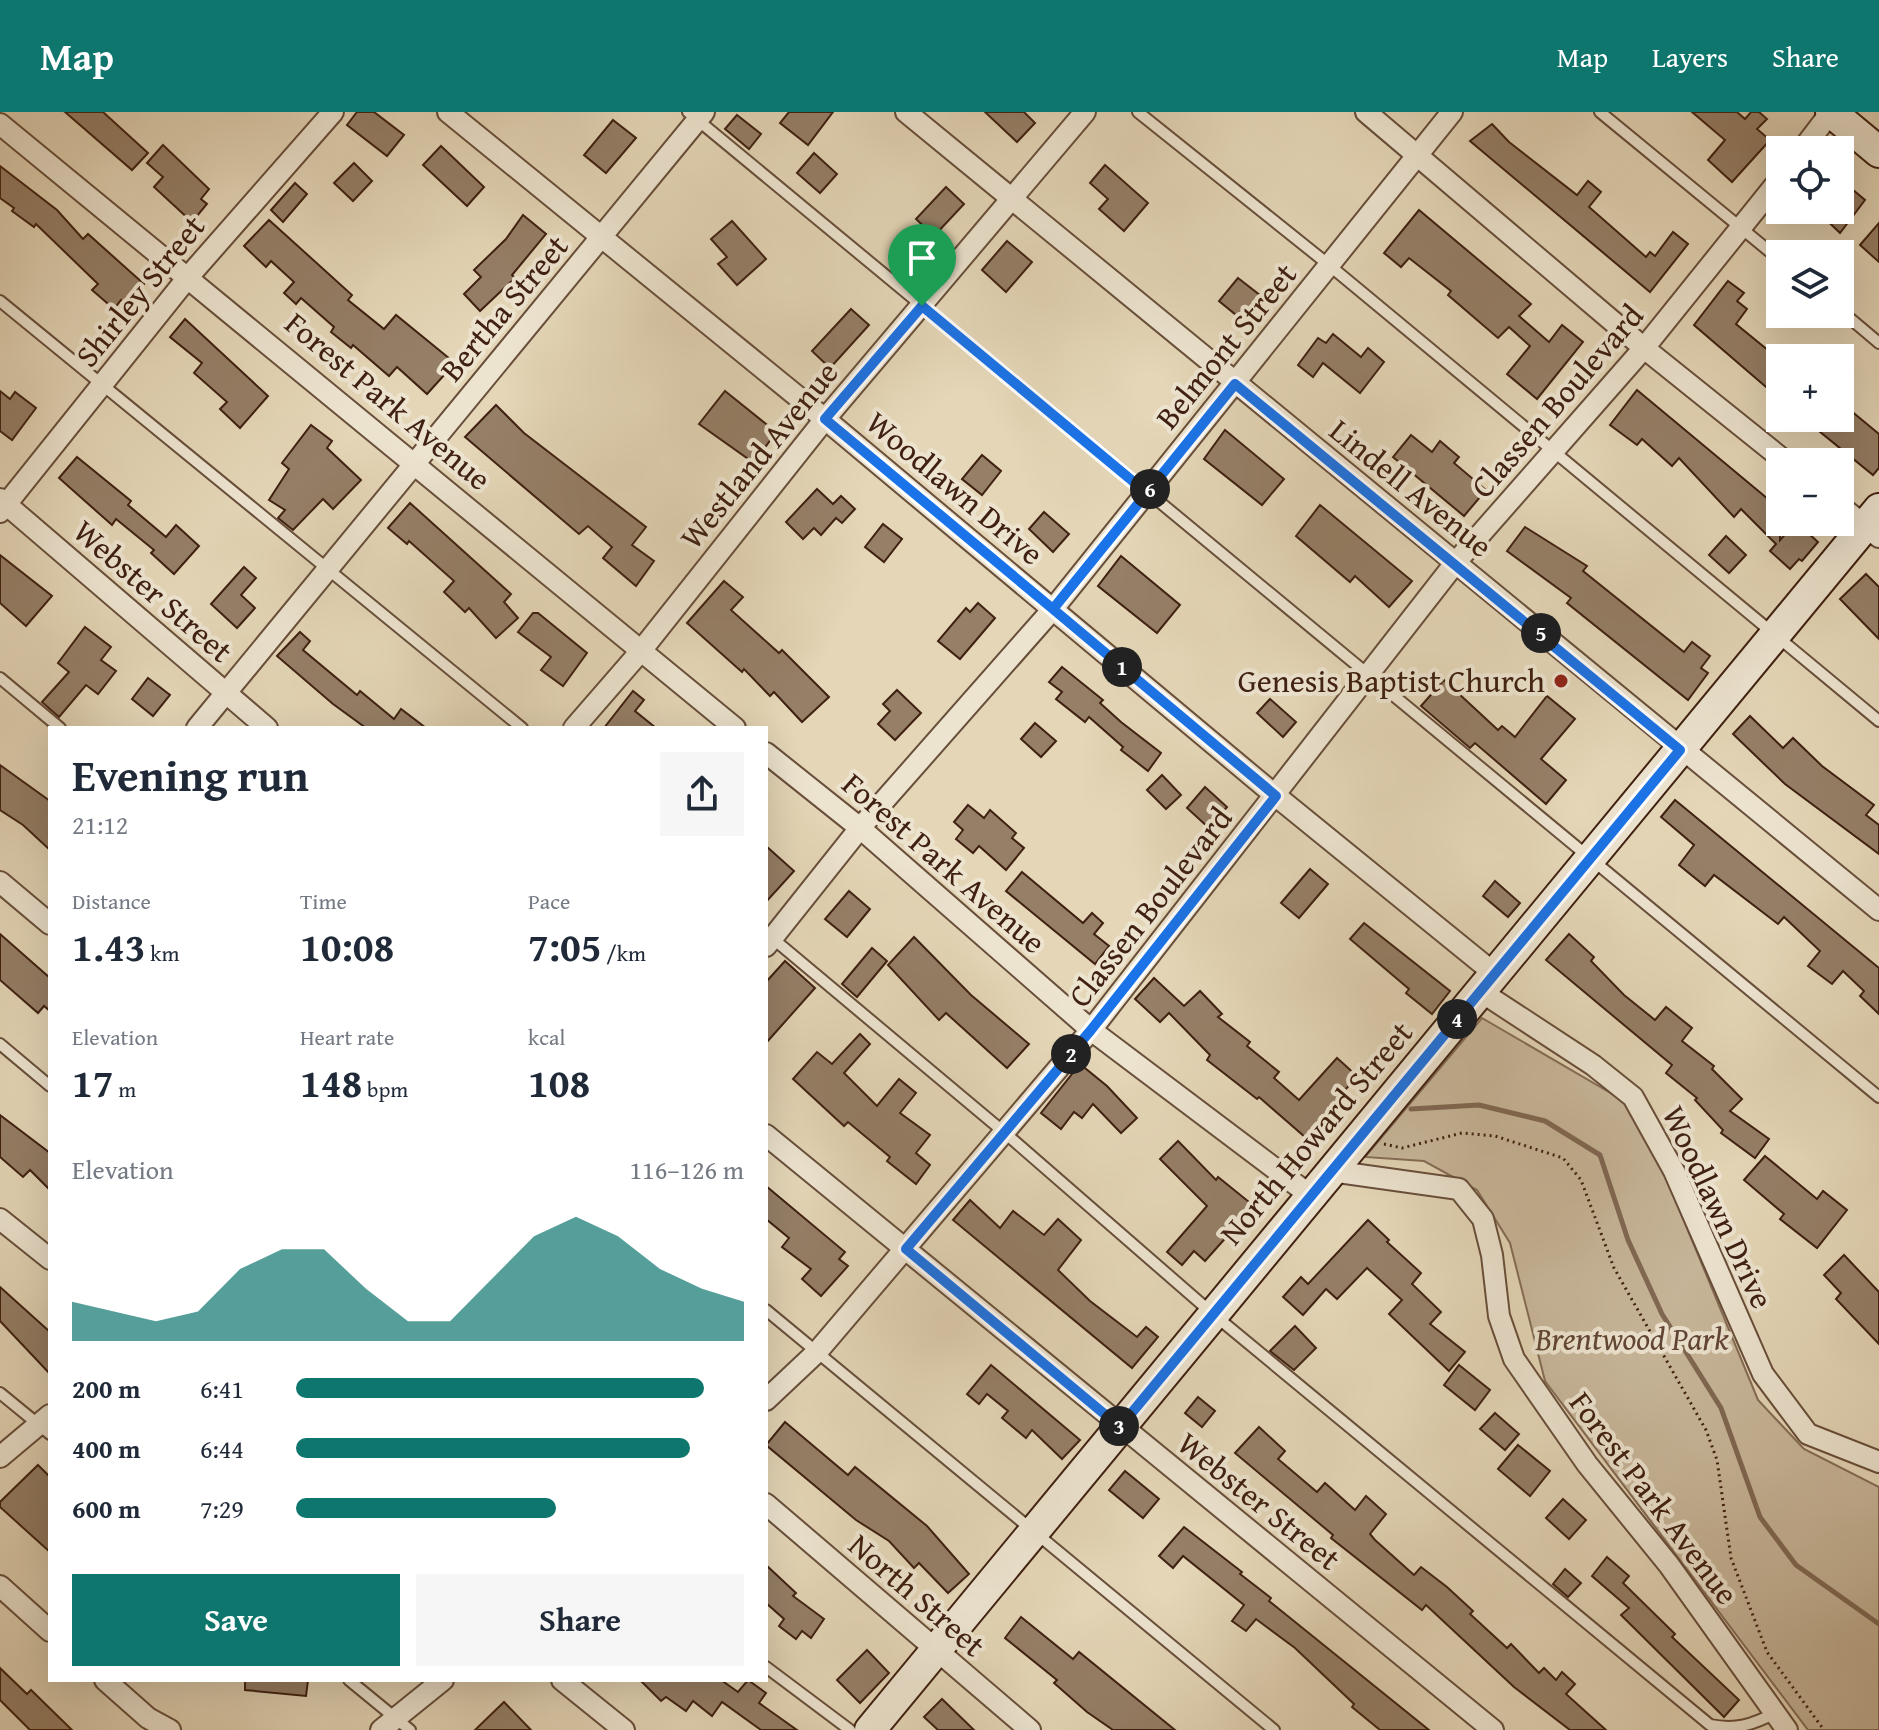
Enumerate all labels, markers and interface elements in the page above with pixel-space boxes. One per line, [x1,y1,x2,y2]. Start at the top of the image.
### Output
text: Map [40,28,114,84]
text: Map [1557,36,1608,77]
text: Layers [1652,36,1728,77]
text: Share [1772,36,1839,77]
map controls [1766,136,1854,536]
button: locate [1766,136,1854,224]
street label: Shirley Street [64,205,216,377]
street label: Bertha Street [428,224,579,391]
pin [888,224,956,306]
icon: arrive [900,236,944,280]
button: layers [1766,240,1854,328]
street label: Belmont Street [1144,252,1307,439]
street label: Classen Boulevard [1459,294,1654,508]
street label: Forest Park Avenue [275,300,502,501]
button: + [1766,344,1854,432]
street label: Westland Avenue [668,351,849,559]
street label: Woodlawn Drive [856,399,1054,576]
street label: Lindell Avenue [1320,407,1503,568]
button: − [1766,448,1854,536]
pin: 6 [1130,469,1170,509]
text: 6 [1144,473,1156,505]
street label: Webster Street [63,508,243,673]
pin: 5 [1521,613,1561,653]
text: 5 [1535,617,1547,649]
pin: 1 [1102,647,1142,687]
text: 1 [1116,651,1128,683]
place label: Genesis Baptist Church [1238,657,1545,704]
marker: Genesis Baptist Church [1552,672,1570,690]
text: Evening run [72,743,309,807]
button: share [660,752,744,836]
street label: Forest Park Avenue [832,761,1057,965]
street label: Classen Boulevard [1056,796,1243,1017]
text: 21:12 [72,805,128,844]
text: Distance [72,885,151,917]
text: Time [300,885,347,917]
text: Pace [528,885,570,917]
text: 1.43 [72,917,145,976]
text: 10:08 [300,917,394,976]
text: 7:05 [528,917,601,976]
text: km [145,937,179,969]
text: /km [601,937,646,969]
pin: 4 [1437,999,1477,1039]
text: 4 [1451,1003,1463,1035]
street label: North Howard Street [1208,1011,1423,1255]
text: Elevation [72,1021,158,1053]
text: Heart rate [300,1021,394,1053]
text: kcal [528,1021,566,1053]
pin: 2 [1051,1034,1091,1074]
text: 2 [1065,1038,1077,1070]
text: 17 [72,1053,113,1112]
text: 148 [300,1053,362,1112]
text: 108 [528,1053,590,1112]
text: m [113,1073,136,1105]
text: bpm [362,1073,408,1105]
street label: Woodlawn Drive [1651,1098,1786,1316]
text: Elevation [72,1150,174,1189]
text: 116–126 m [630,1150,744,1189]
park label: Brentwood Park [1534,1315,1729,1362]
text: 200 m [72,1369,140,1408]
text: 6:41 [200,1369,244,1408]
street label: Forest Park Avenue [1558,1381,1750,1614]
pin: 3 [1099,1406,1139,1446]
text: 3 [1113,1410,1125,1442]
street label: Webster Street [1168,1420,1351,1581]
text: 400 m [72,1429,140,1468]
text: 6:44 [200,1429,244,1468]
text: 600 m [72,1489,140,1528]
text: 7:29 [200,1489,244,1528]
street label: North Street [839,1522,996,1667]
button: Save [72,1574,400,1666]
button: Share [416,1574,744,1666]

